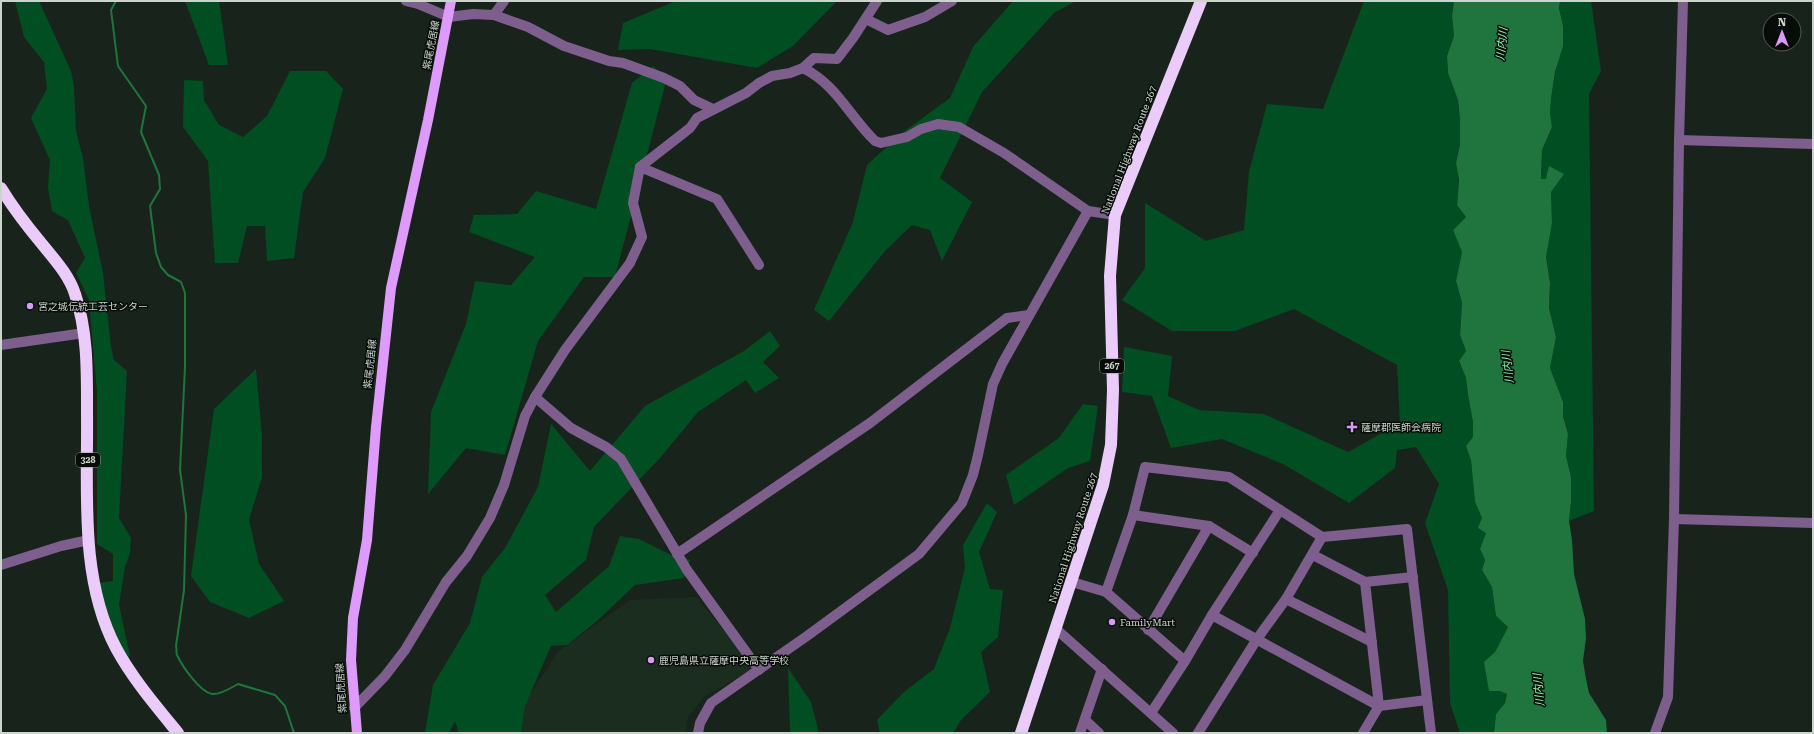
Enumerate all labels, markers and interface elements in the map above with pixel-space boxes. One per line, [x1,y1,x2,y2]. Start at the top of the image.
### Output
north arrow [1762,12,1802,52]
text: N [1778,16,1787,29]
street label: 紫尾虎居線 [421,19,441,71]
water label: 川内川 [1494,26,1510,61]
street label: National Highway Route 267 [1099,84,1159,216]
marker: 宮之城伝統工芸センター [25,301,35,311]
place label: 宮之城伝統工芸センター [38,301,148,312]
street label: 紫尾虎居線 [362,339,378,389]
water label: 川内川 [1499,349,1516,384]
road number: 267 [1100,359,1124,373]
marker: 薩摩郡医師会病院 [1346,421,1358,433]
place label: 薩摩郡医師会病院 [1361,422,1441,433]
road number: 328 [76,453,100,467]
street label: National Highway Route 267 [1047,471,1099,605]
marker: FamilyMart [1107,617,1117,627]
place label: FamilyMart [1120,617,1175,628]
marker: 鹿児島県立薩摩中央高等学校 [646,655,656,665]
place label: 鹿児島県立薩摩中央高等学校 [659,655,789,666]
street label: 紫尾虎居線 [334,663,348,713]
water label: 川内川 [1531,672,1547,707]

